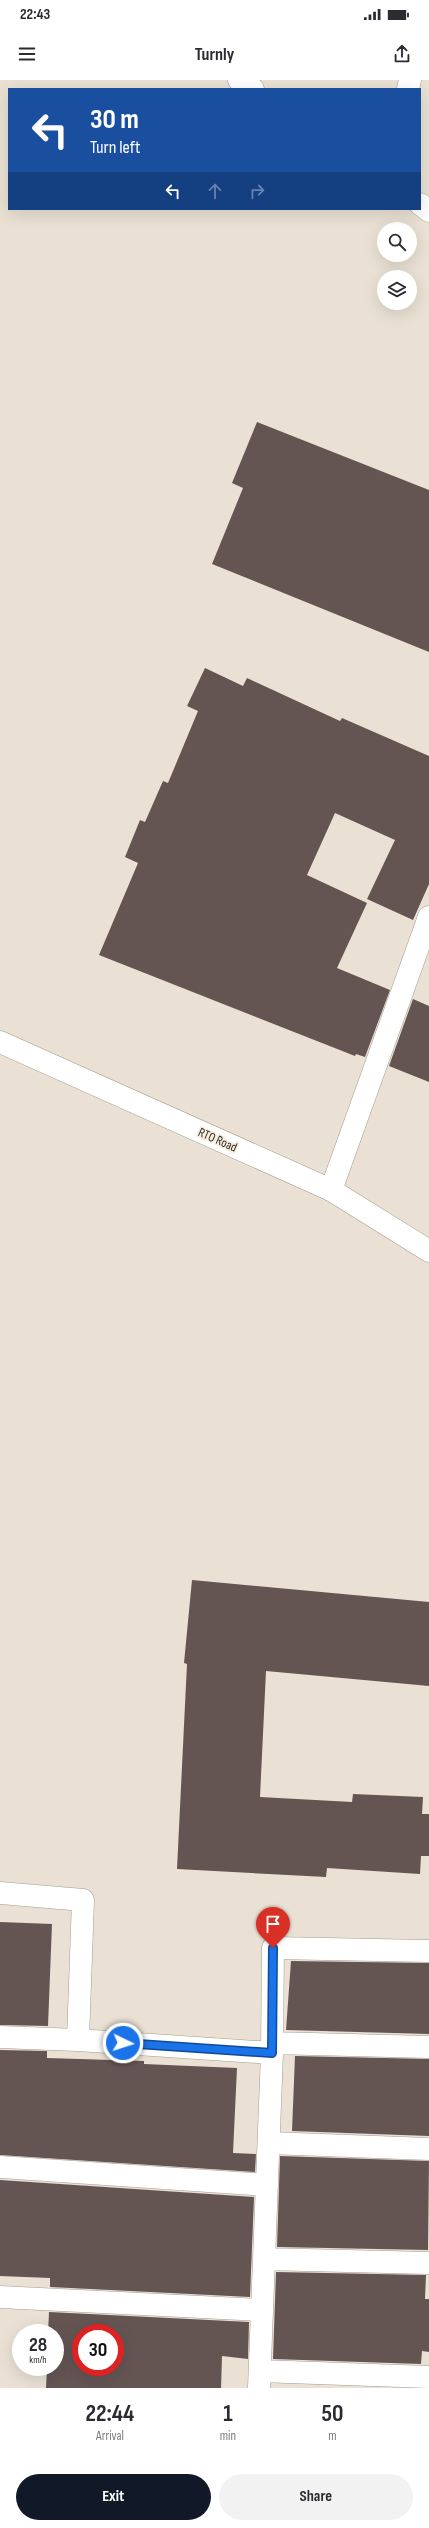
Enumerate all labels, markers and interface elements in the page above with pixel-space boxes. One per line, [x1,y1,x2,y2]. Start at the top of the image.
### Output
text: 22:43 [20,5,50,24]
icon: menu [16,43,38,65]
icon: share [391,43,413,65]
text: Turnly [195,44,234,65]
text: 30 m [90,103,139,136]
icon: left [24,104,76,156]
text: Turn left [90,137,141,158]
icon: left [162,180,184,202]
icon: ahead [204,180,226,202]
icon: right [246,180,268,202]
map controls [377,222,417,310]
button: search [377,222,417,262]
button: layers [377,270,417,310]
street label: RTO Road [196,1124,240,1156]
pin [256,1907,290,1948]
icon: arrive [262,1913,284,1935]
position arrow [102,2022,144,2064]
speed limit sign: 30 [72,2324,124,2376]
text: 28 [29,2333,47,2357]
text: km/h [29,2354,47,2366]
text: 22:44 [85,2399,134,2428]
text: 1 [223,2399,233,2428]
text: 50 [322,2399,344,2428]
text: Arrival [96,2428,124,2444]
text: min [220,2428,236,2444]
text: m [328,2428,337,2444]
button: Exit [16,2474,211,2520]
button: Share [219,2474,413,2520]

